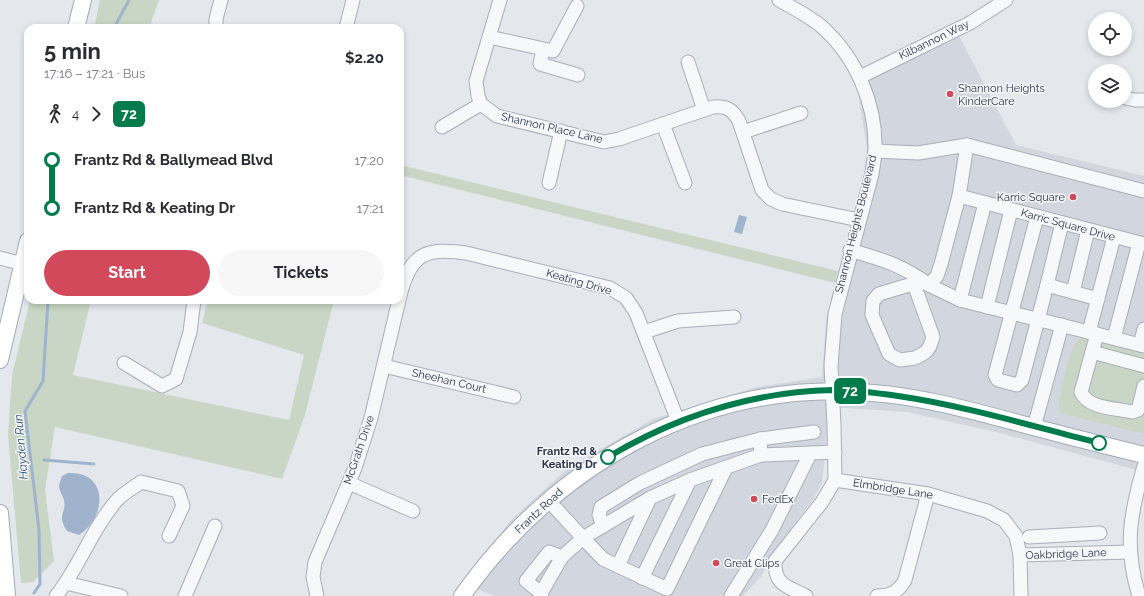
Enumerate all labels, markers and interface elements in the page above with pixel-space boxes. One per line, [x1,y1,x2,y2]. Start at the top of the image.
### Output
map controls [1088,12,1132,108]
button: locate [1088,12,1132,56]
street label: Kilbannon Way [897,17,971,63]
text: 5 min [44,38,101,64]
text: $2.20 [345,49,384,67]
button: layers [1088,64,1132,108]
text: 17:16 – 17:21 · Bus [44,66,145,81]
place label: Shannon Heights KinderCare [958,82,1045,108]
marker: Shannon Heights KinderCare [945,89,955,99]
icon: walk [44,103,66,125]
icon: forward [85,103,107,125]
text: 72 [121,106,137,122]
text: 4 [72,107,79,122]
street label: Shannon Place Lane [500,110,605,146]
text: Frantz Rd & Ballymead Blvd [74,151,273,169]
text: 17:20 [354,153,384,168]
street label: Shannon Heights Boulevard [833,154,879,294]
place label: Karric Square [997,191,1066,204]
marker: Karric Square [1068,192,1078,202]
text: Frantz Rd & Keating Dr [74,199,235,217]
text: 17:21 [357,201,384,216]
street label: Karric Square Drive [1019,206,1117,244]
button: Start [44,250,210,296]
button: Tickets [218,250,384,296]
street label: Keating Drive [545,266,614,298]
street label: Sheehan Court [411,366,488,396]
line badge: 72 [832,378,868,404]
text: 72 [842,383,858,399]
water label: Hayden Run [11,413,31,480]
street label: McGrath Drive [341,413,377,486]
unlabelled marker [1091,435,1107,451]
place label: Frantz Rd & Keating Dr [537,445,598,471]
marker: Frantz Rd & Keating Dr [600,449,616,465]
street label: Elmbridge Lane [852,476,935,502]
street label: Frantz Road [512,485,566,536]
place label: FedEx [762,493,794,506]
marker: FedEx [749,494,759,504]
street label: Oakbridge Lane [1025,546,1107,562]
place label: Great Clips [724,557,780,570]
marker: Great Clips [711,558,721,568]

